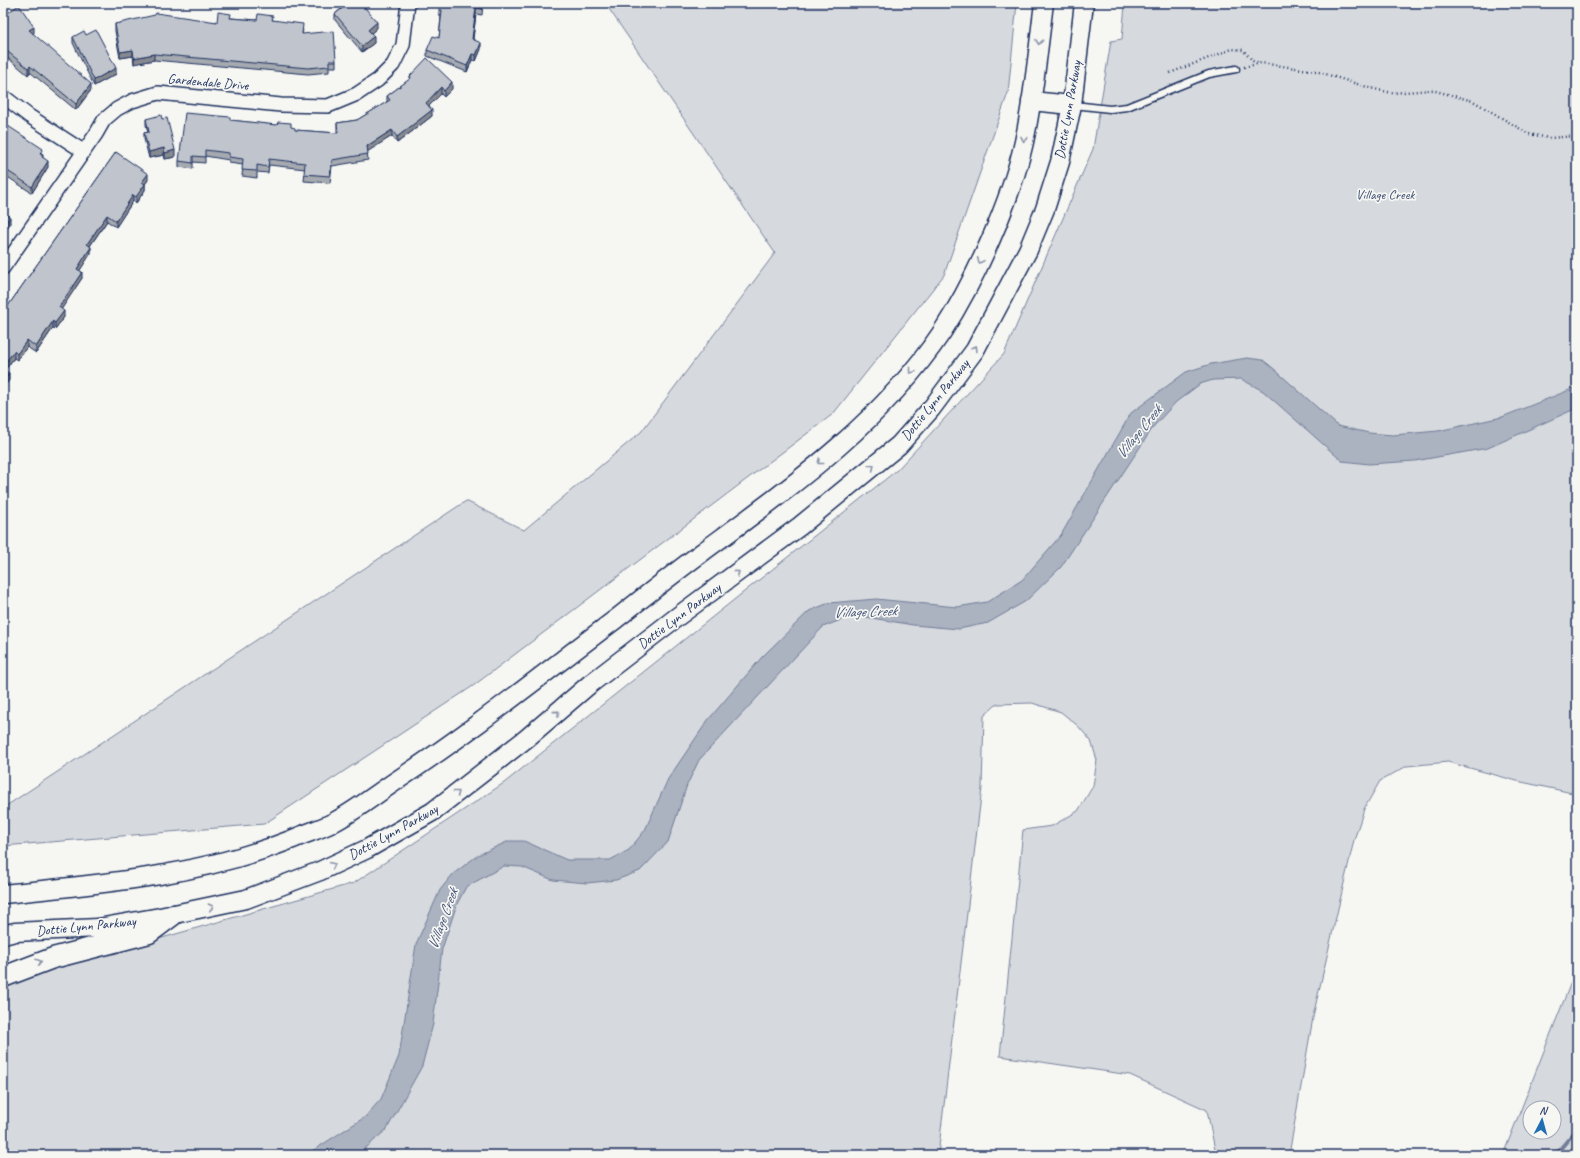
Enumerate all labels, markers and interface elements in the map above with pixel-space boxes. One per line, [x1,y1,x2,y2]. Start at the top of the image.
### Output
one-way arrow [1035,39,1044,45]
street label: Dottie Lynn Parkway [1051,58,1085,161]
street label: Gardendale Drive [167,70,250,94]
one-way arrow [1021,136,1029,142]
park label: Village Creek [1356,186,1415,203]
one-way arrow [977,256,985,264]
one-way arrow [971,345,978,352]
street label: Dottie Lynn Parkway [897,355,974,444]
one-way arrow [909,367,917,374]
water label: Village Creek [1112,400,1168,462]
one-way arrow [817,458,825,465]
one-way arrow [868,464,875,471]
one-way arrow [732,571,739,578]
street label: Dottie Lynn Parkway [634,578,725,653]
water label: Village Creek [833,601,899,623]
one-way arrow [552,710,559,717]
one-way arrow [453,790,460,797]
street label: Dottie Lynn Parkway [345,800,442,864]
one-way arrow [329,862,337,870]
water label: Village Creek [423,884,464,952]
one-way arrow [208,903,214,911]
street label: Dottie Lynn Parkway [36,912,138,940]
one-way arrow [36,959,43,967]
north arrow [1522,1100,1562,1140]
text: N [1539,1103,1549,1118]

